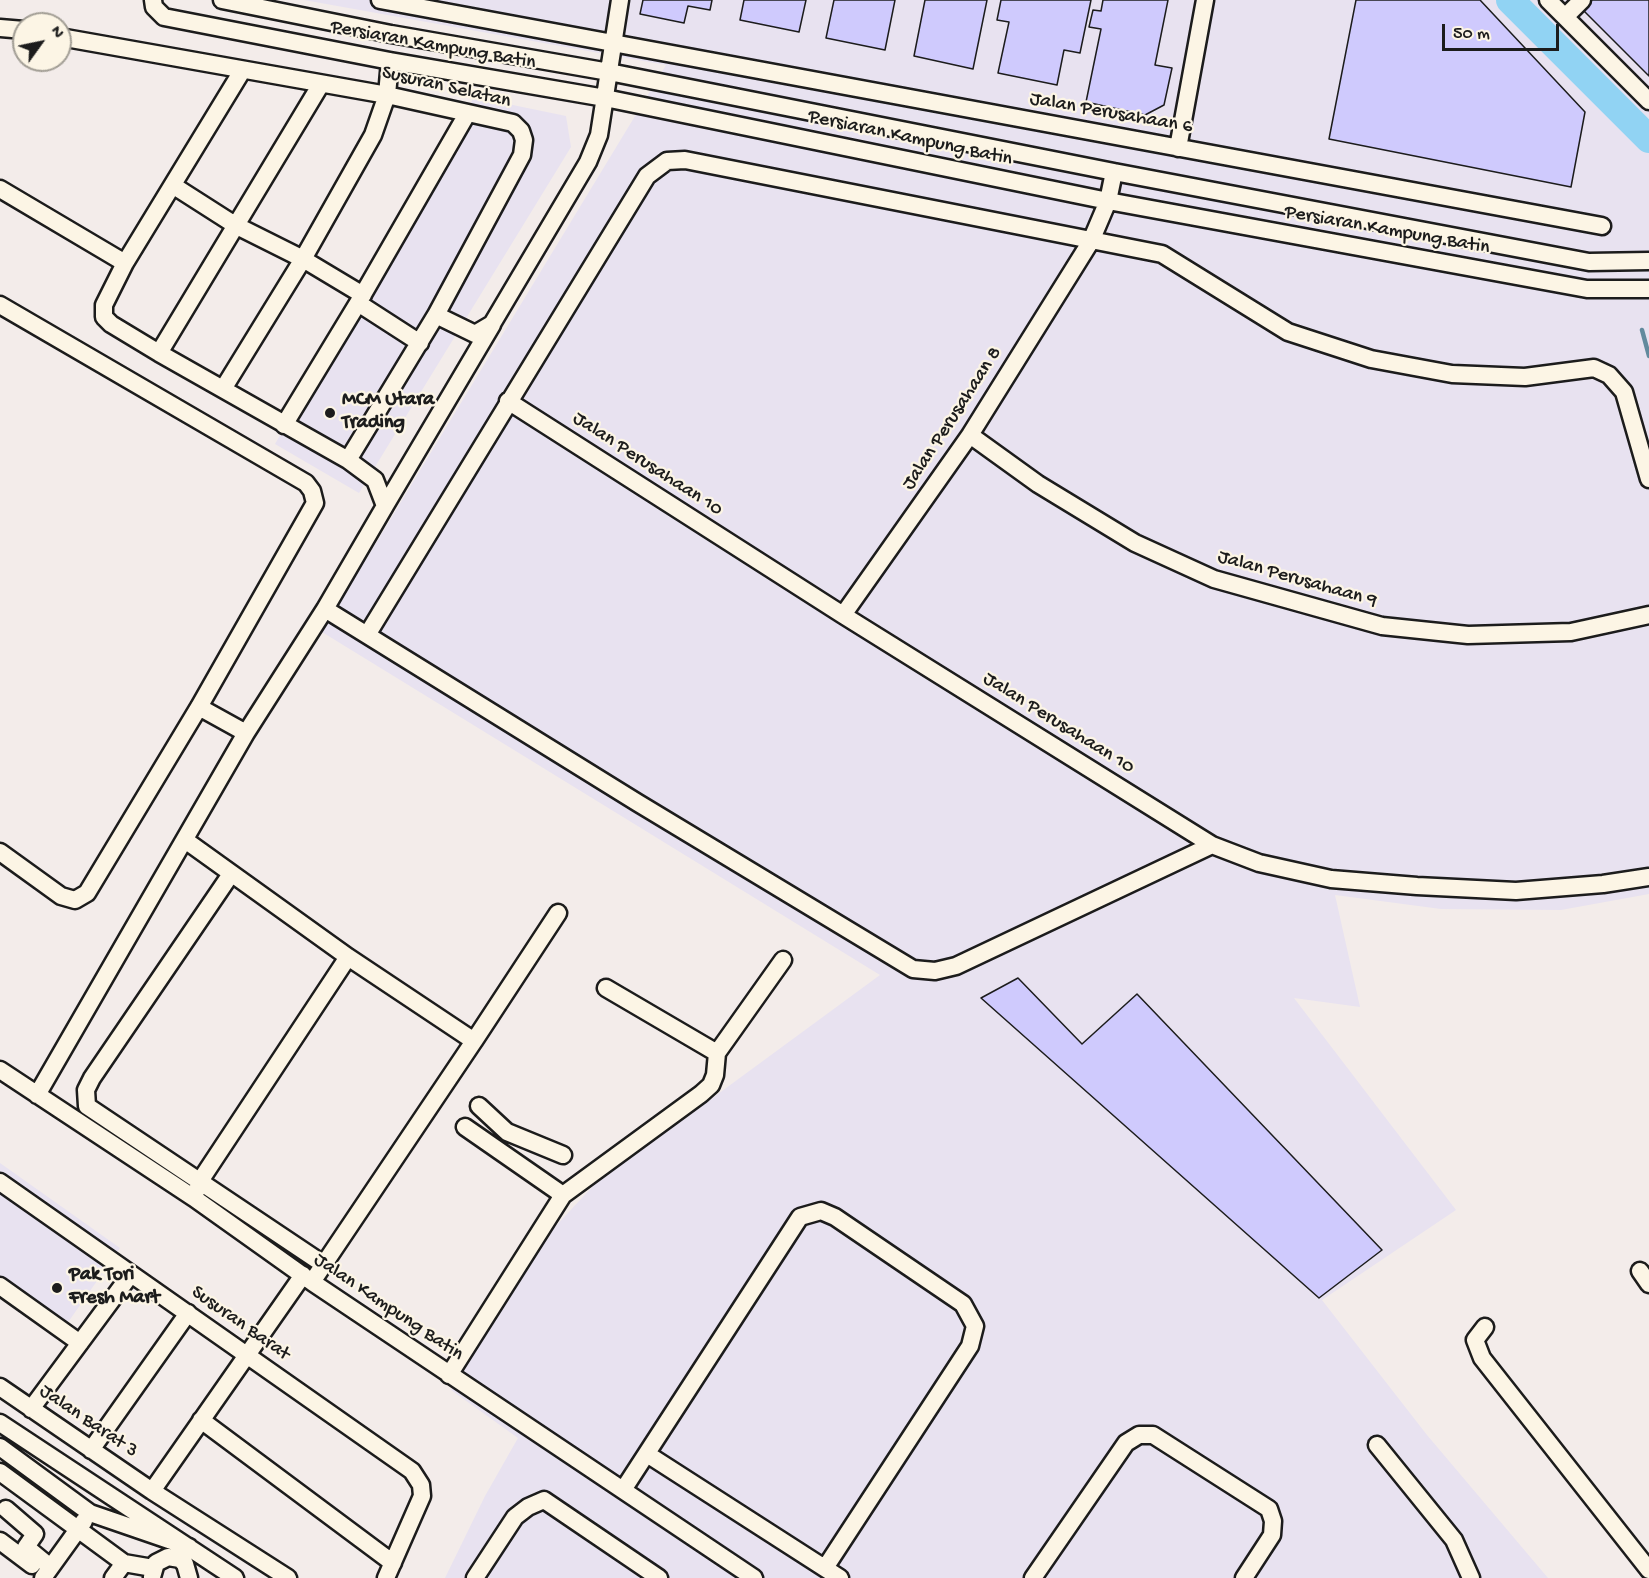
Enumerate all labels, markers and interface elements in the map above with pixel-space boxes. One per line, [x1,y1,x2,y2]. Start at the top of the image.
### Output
north arrow [12,12,72,72]
scale bar [1445,12,1562,50]
street label: Persiaran Kampung Batin [328,16,538,76]
text: N [45,23,67,43]
text: 50 m [1453,24,1490,45]
street label: Susuran Selatan [379,61,513,115]
street label: Jalan Perusahaan 6 [1028,88,1194,140]
street label: Persiaran Kampung Batin [806,106,1014,172]
street label: Persiaran Kampung Batin [1282,201,1492,261]
street label: Jalan Perusahaan 8 [898,343,1008,495]
place label: MCM Utara Trading [342,389,434,436]
marker: MCM Utara Trading [323,406,337,420]
street label: Jalan Perusahaan 10 [567,407,727,523]
street label: Jalan Perusahaan 9 [1214,546,1380,614]
street label: Jalan Perusahaan 10 [978,668,1138,780]
street label: Jalan Kampung Batin [308,1249,468,1367]
place label: Pak Tori Fresh Mart [69,1264,160,1311]
marker: Pak Tori Fresh Mart [50,1281,64,1295]
street label: Susuran Barat [186,1281,294,1367]
street label: Jalan Barat 3 [34,1380,142,1464]

